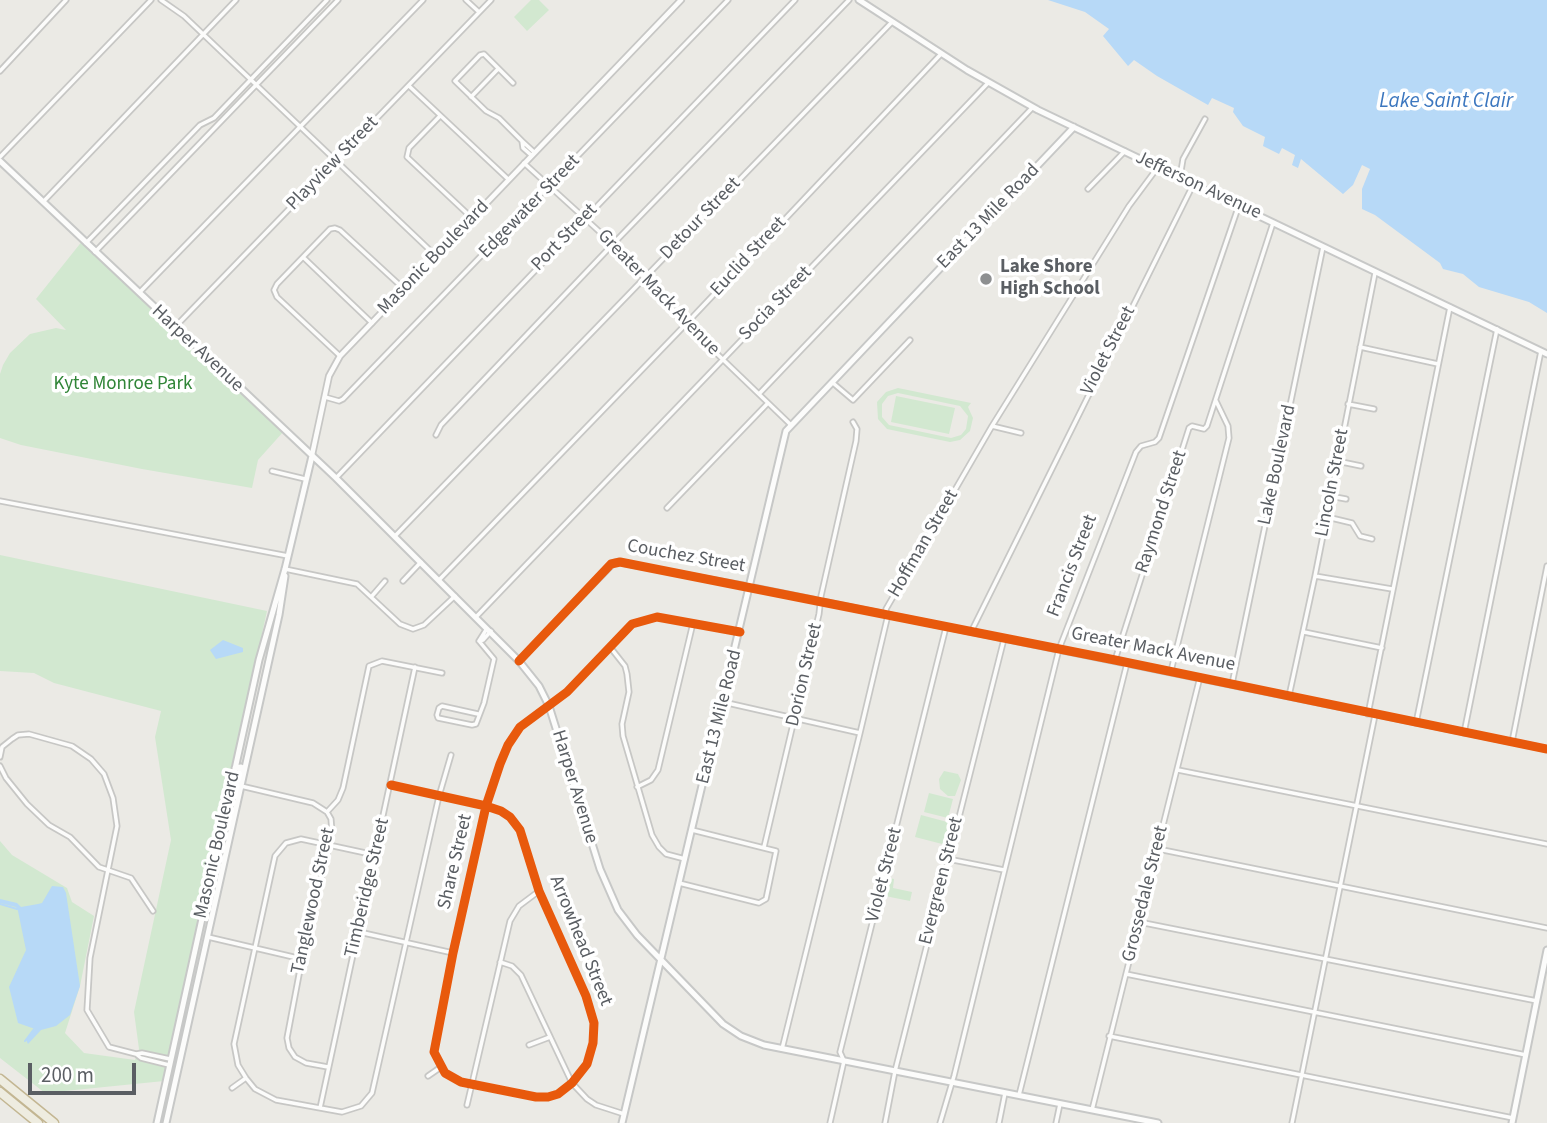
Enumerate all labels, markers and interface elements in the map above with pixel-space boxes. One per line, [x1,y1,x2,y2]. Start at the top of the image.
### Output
water label: Lake Saint Clair [1379,89,1513,115]
street label: Playview Street [282,112,384,216]
street label: Jefferson Avenue [1131,147,1265,225]
street label: Edgewater Street [475,150,585,264]
street label: East 13 Mile Road [933,160,1045,274]
street label: Detour Street [656,173,746,265]
street label: Masonic Boulevard [374,196,494,320]
street label: Port Street [527,200,603,276]
street label: Euclid Street [706,212,792,302]
street label: Greater Mack Avenue [592,225,724,361]
place label: Lake Shore High School [1000,257,1100,301]
street label: Socia Street [735,262,817,346]
marker: Lake Shore High School [978,271,994,287]
street label: Harper Avenue [146,301,248,397]
street label: Violet Street [1077,303,1141,399]
park label: Kyte Monroe Park [54,374,192,396]
street label: Lake Boulevard [1254,403,1302,527]
street label: Lincoln Street [1311,427,1355,539]
street label: Raymond Street [1131,448,1193,576]
street label: Hoffman Street [884,486,964,602]
street label: Francis Street [1043,512,1103,620]
street label: Couchez Street [625,535,747,579]
street label: Dorion Street [782,621,828,729]
street label: Greater Mack Avenue [1069,623,1237,677]
street label: East 13 Mile Road [692,648,748,786]
street label: Harper Avenue [546,727,602,847]
street label: Masonic Boulevard [190,769,246,921]
street label: Share Street [434,812,478,912]
street label: Evergreen Street [915,815,969,947]
street label: Timberidge Street [341,816,395,960]
street label: Grossedale Street [1118,824,1174,964]
street label: Violet Street [862,825,908,925]
street label: Tanglewood Street [287,826,341,976]
street label: Arrowhead Street [544,873,616,1009]
scale bar [32,1050,140,1094]
text: 200 m [41,1060,94,1090]

